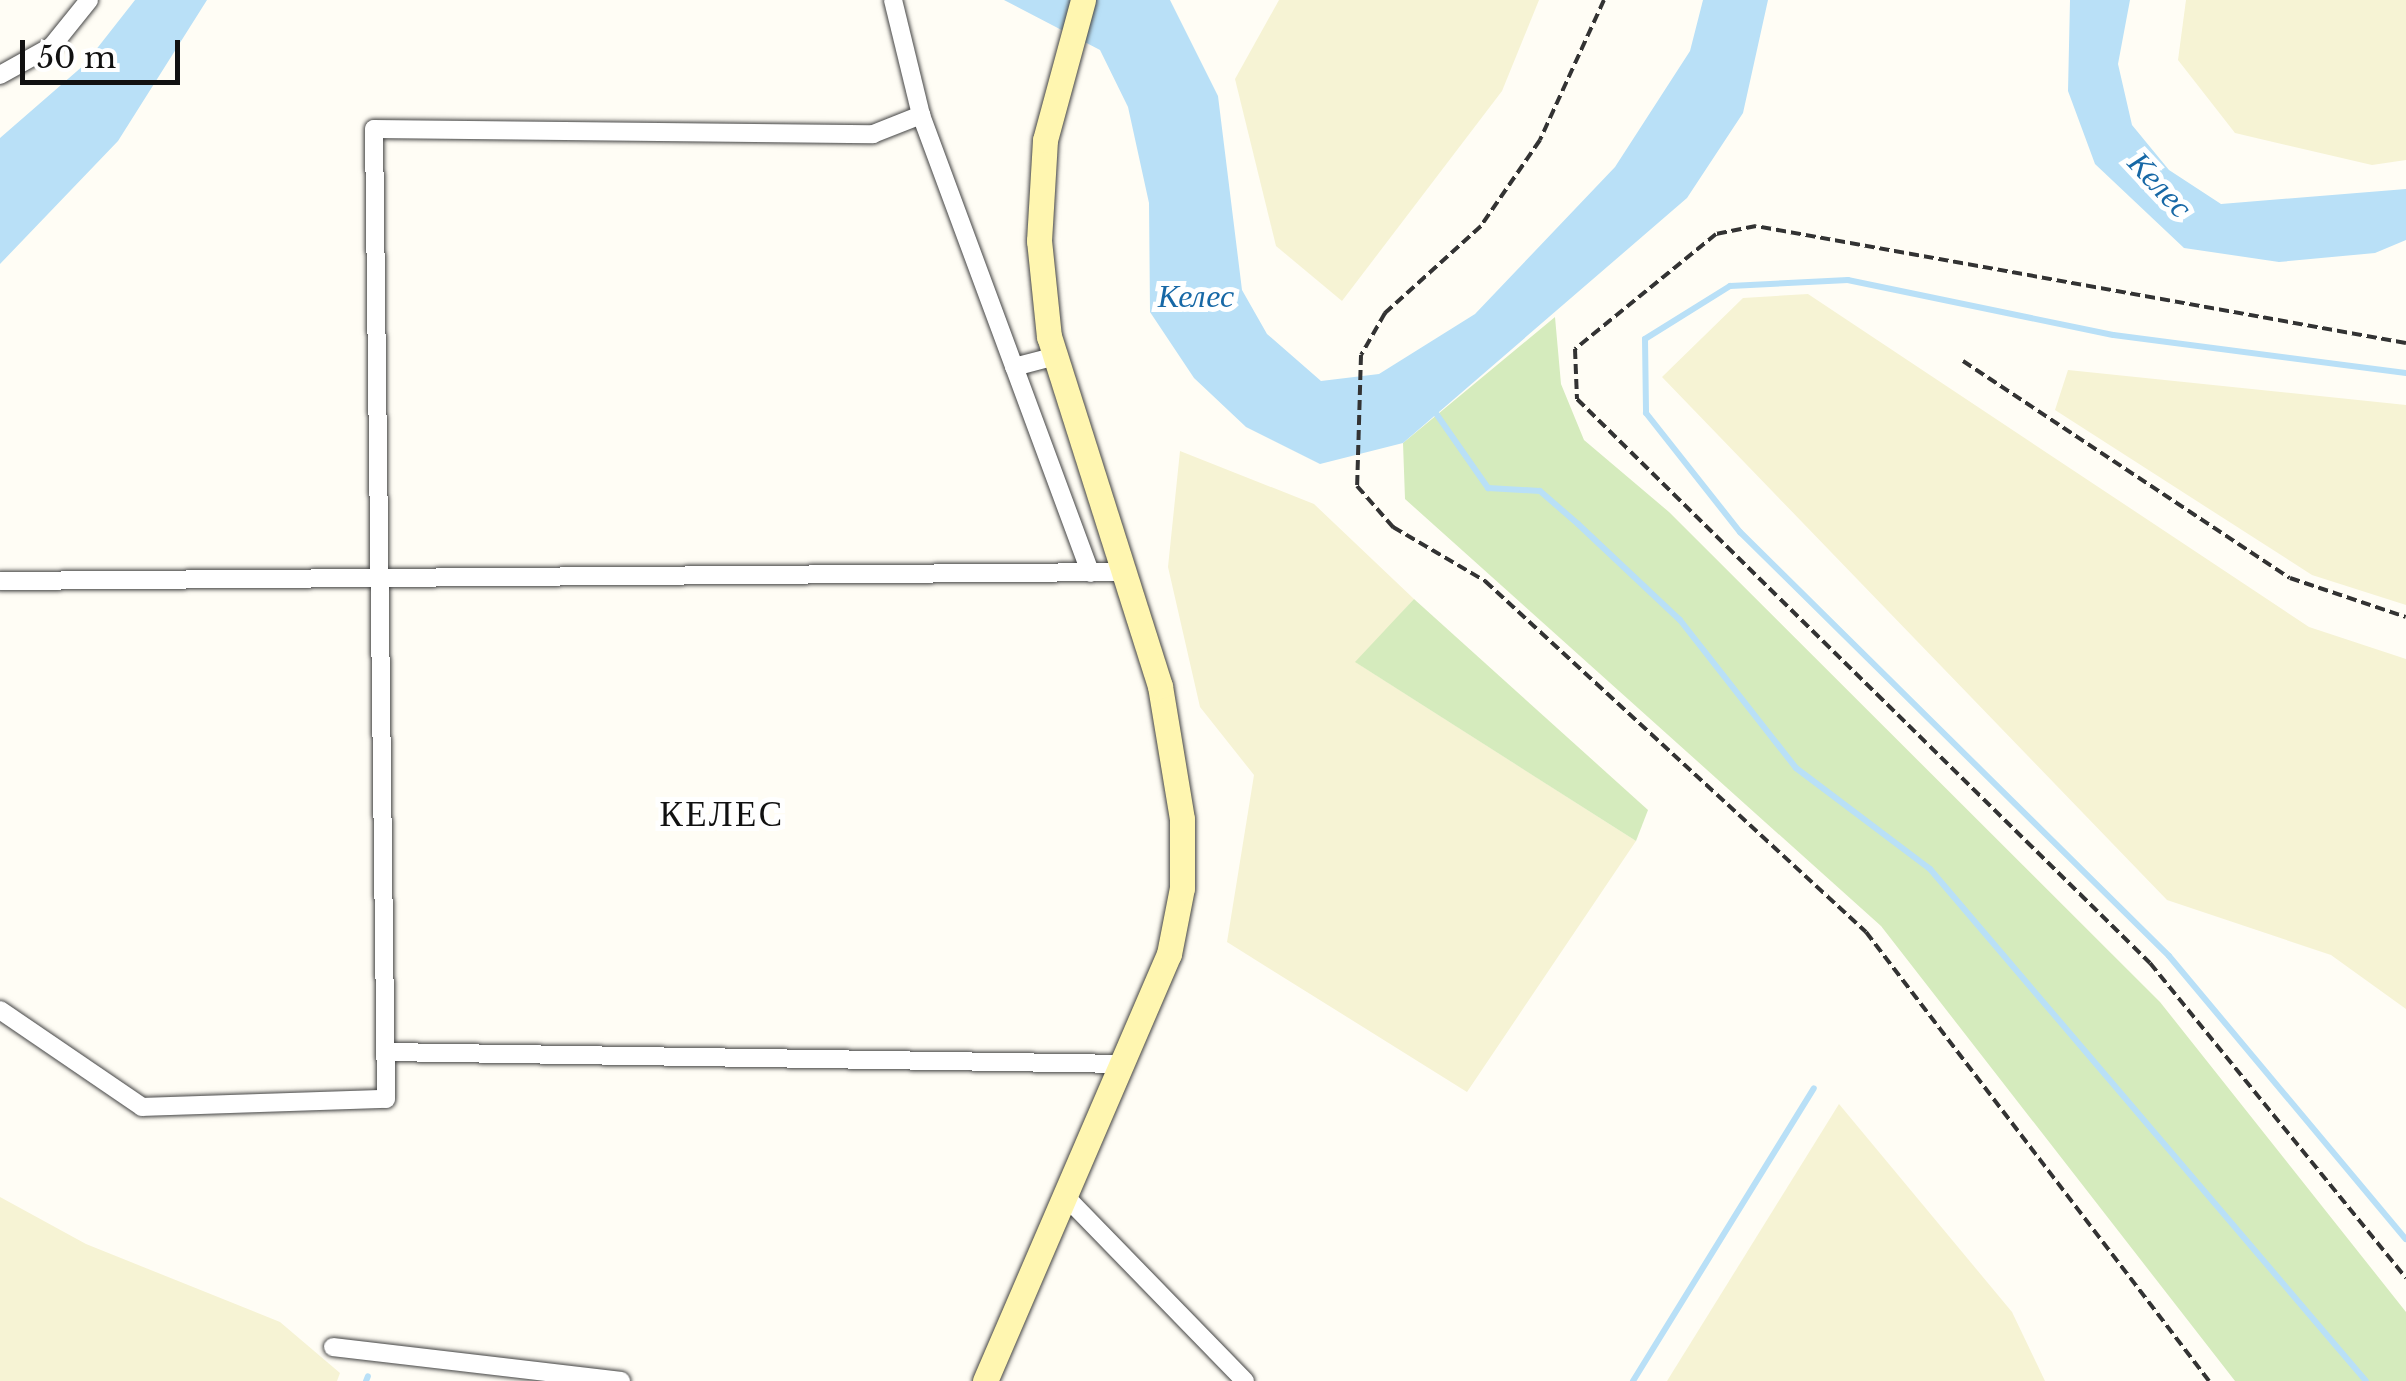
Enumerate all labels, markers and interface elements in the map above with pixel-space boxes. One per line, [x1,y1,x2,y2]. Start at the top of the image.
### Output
scale bar [25,20,185,82]
text: 50 m [37,39,116,76]
water label: Келес [2120,144,2200,226]
water label: Келес [1158,277,1234,315]
district label: КЕЛЕС [659,793,785,835]

